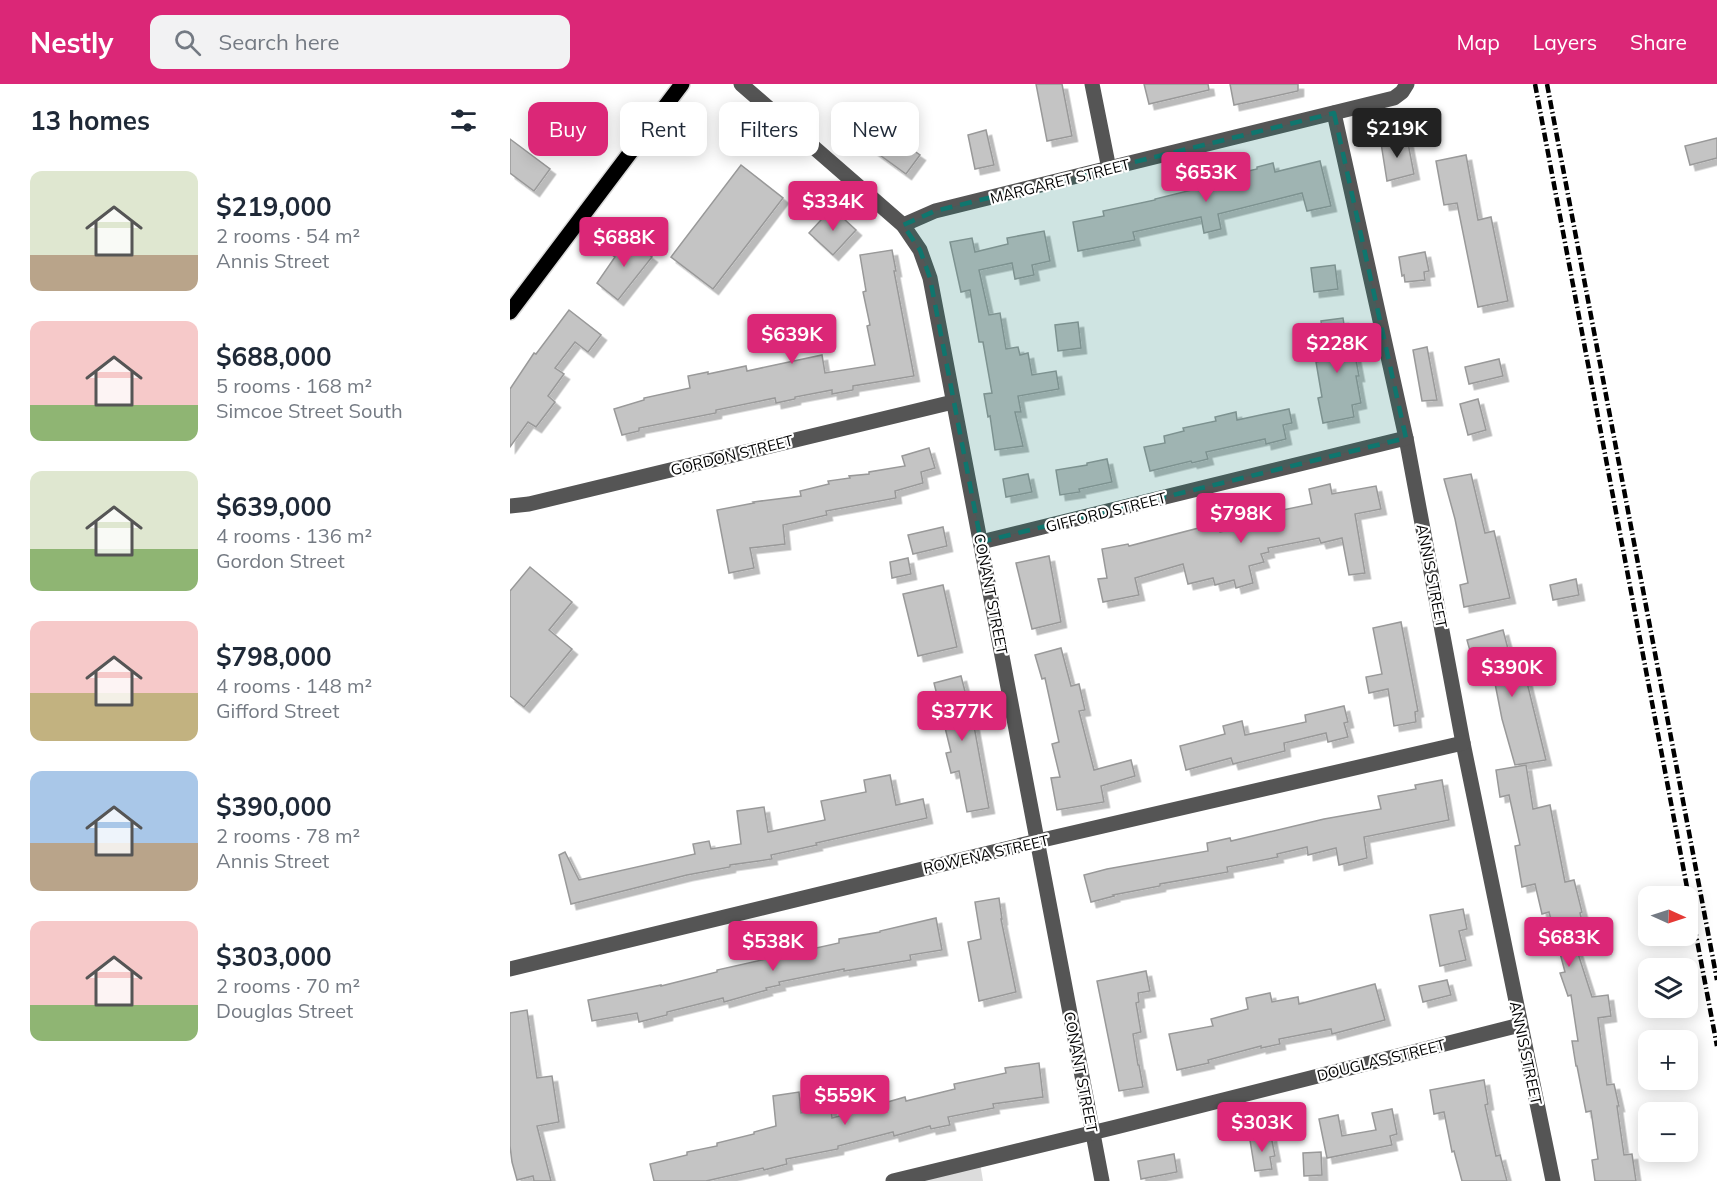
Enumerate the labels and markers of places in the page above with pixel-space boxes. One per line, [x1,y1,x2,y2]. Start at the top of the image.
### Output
pin: $219K [1355,108,1439,159]
pin: $653K [1164,152,1248,203]
pin: $334K [791,181,875,232]
pin: $688K [582,217,666,268]
pin: $639K [750,314,834,365]
pin: $228K [1295,323,1379,374]
pin: $798K [1199,493,1283,544]
pin: $390K [1470,647,1554,698]
pin: $377K [920,691,1004,742]
pin: $683K [1527,917,1611,968]
pin: $538K [731,921,815,972]
pin: $559K [803,1075,887,1126]
pin: $303K [1220,1102,1304,1153]

